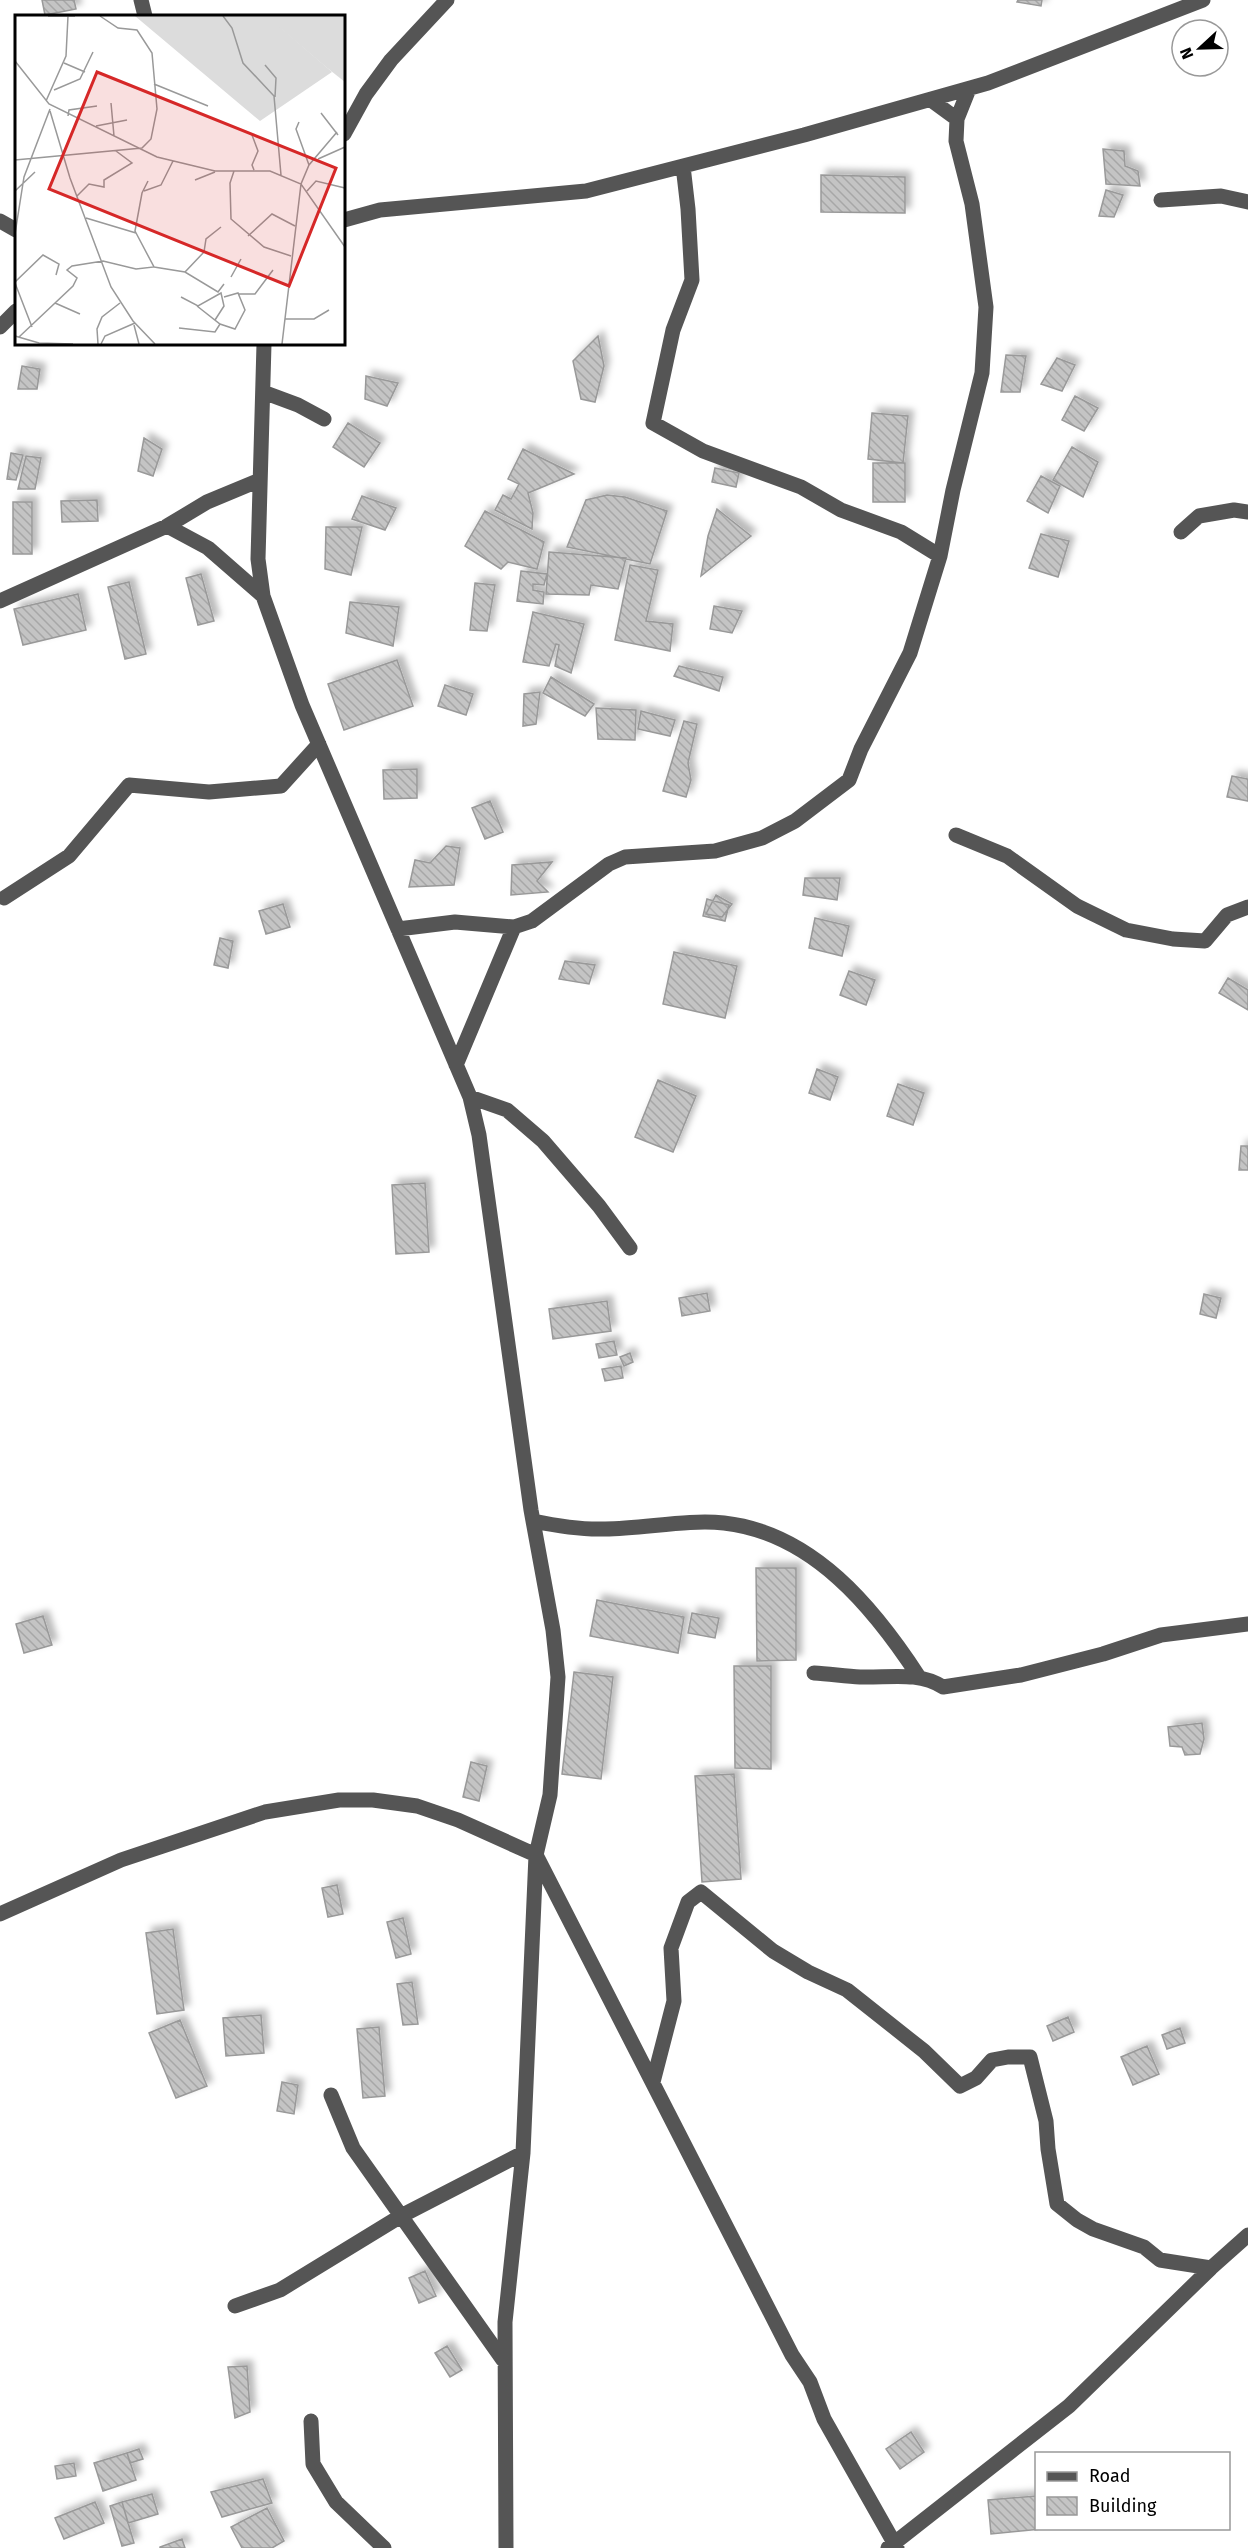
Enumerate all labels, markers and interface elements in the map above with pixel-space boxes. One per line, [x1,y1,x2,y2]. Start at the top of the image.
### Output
inset map [15,15,345,345]
north arrow [1170,18,1230,78]
text: N [1176,45,1197,62]
legend [1035,2452,1230,2530]
text: Road [1089,2465,1131,2487]
text: Building [1089,2495,1157,2517]

